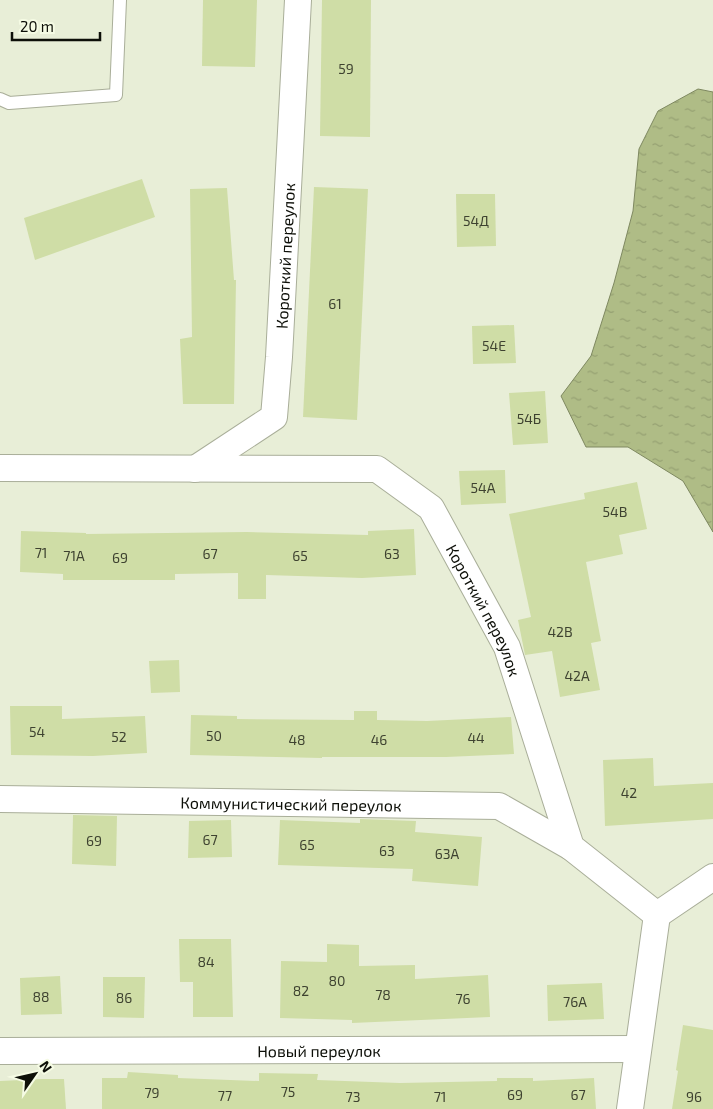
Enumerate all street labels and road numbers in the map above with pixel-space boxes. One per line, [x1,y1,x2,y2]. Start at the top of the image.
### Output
street label: Короткий переулок [271,182,298,329]
street label: Короткий переулок [443,541,525,679]
street label: Коммунистический переулок [180,792,402,815]
street label: Новый переулок [257,1040,381,1060]

